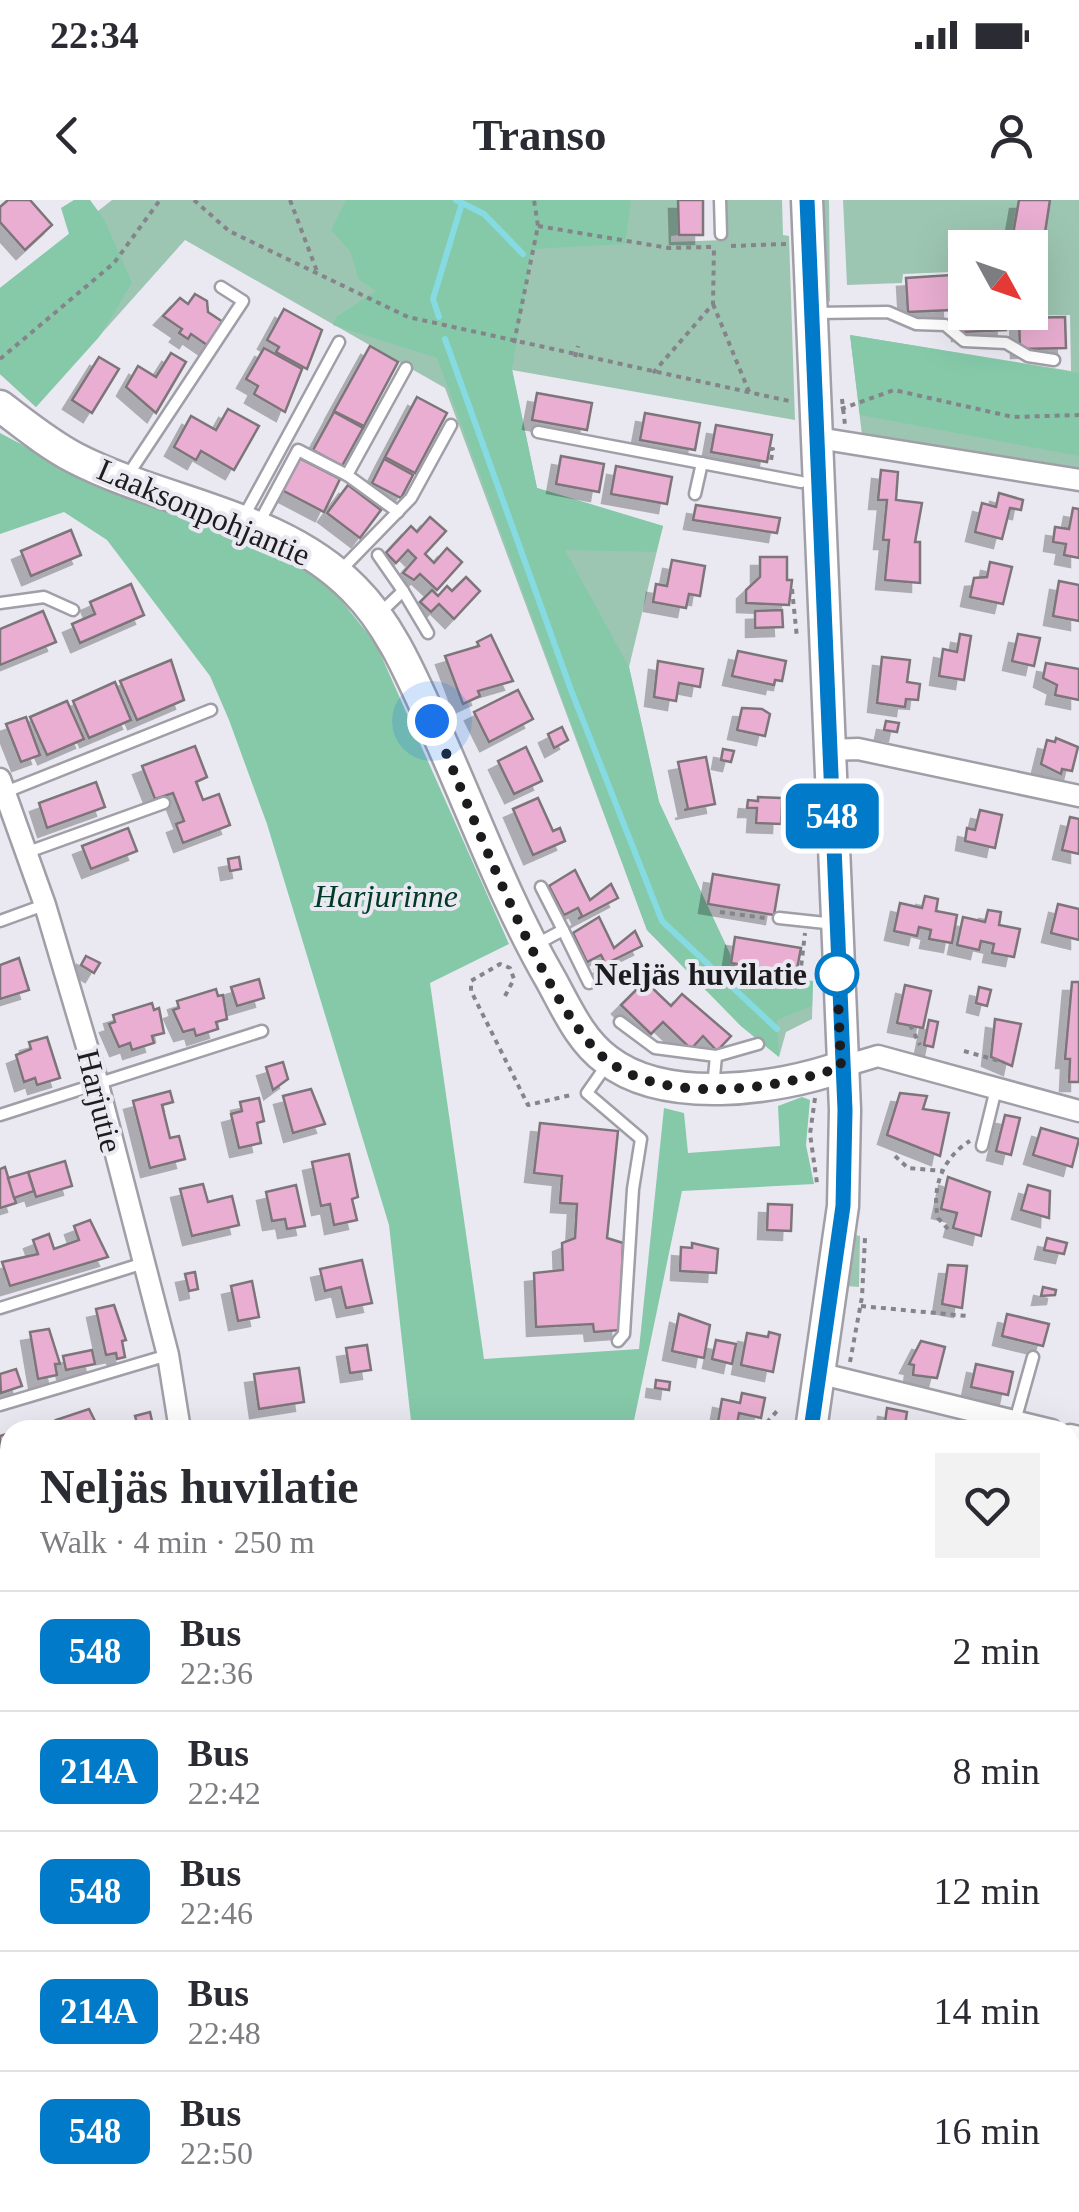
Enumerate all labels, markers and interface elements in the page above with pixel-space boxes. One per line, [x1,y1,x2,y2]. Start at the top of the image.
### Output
text: 22:34 [50,14,139,56]
icon: back [40,108,95,163]
icon: person [984,108,1039,163]
text: Transo [472,110,607,160]
north arrow [948,230,1048,330]
map controls [948,230,1048,330]
street label: Laaksonpohjantie [92,451,316,573]
your location [407,696,457,746]
line badge: 548 [774,784,890,848]
text: 548 [806,797,858,836]
park label: Harjurinne [313,878,458,914]
marker: Neljäs huvilatie [816,953,858,995]
place label: Neljäs huvilatie [595,956,807,992]
street label: Harjutie [70,1046,130,1156]
button: heart [935,1453,1040,1558]
text: Neljäs huvilatie [40,1460,359,1513]
text: Walk · 4 min · 250 m [40,1524,315,1560]
text: Bus [180,1612,241,1654]
text: 2 min [952,1630,1040,1672]
text: 548 [69,1632,121,1671]
text: 22:36 [180,1655,253,1691]
text: Bus [188,1732,249,1774]
text: 8 min [952,1750,1040,1792]
text: 214A [60,1752,138,1791]
text: 22:42 [188,1775,261,1811]
text: Bus [180,1852,241,1894]
text: 12 min [933,1870,1040,1912]
text: 548 [69,1872,121,1911]
text: 22:46 [180,1895,253,1931]
text: Bus [188,1972,249,2014]
text: 14 min [933,1990,1040,2032]
text: 214A [60,1992,138,2031]
text: 22:48 [188,2015,261,2051]
text: Bus [180,2092,241,2134]
text: 16 min [933,2110,1040,2152]
text: 548 [69,2112,121,2151]
text: 22:50 [180,2135,253,2171]

